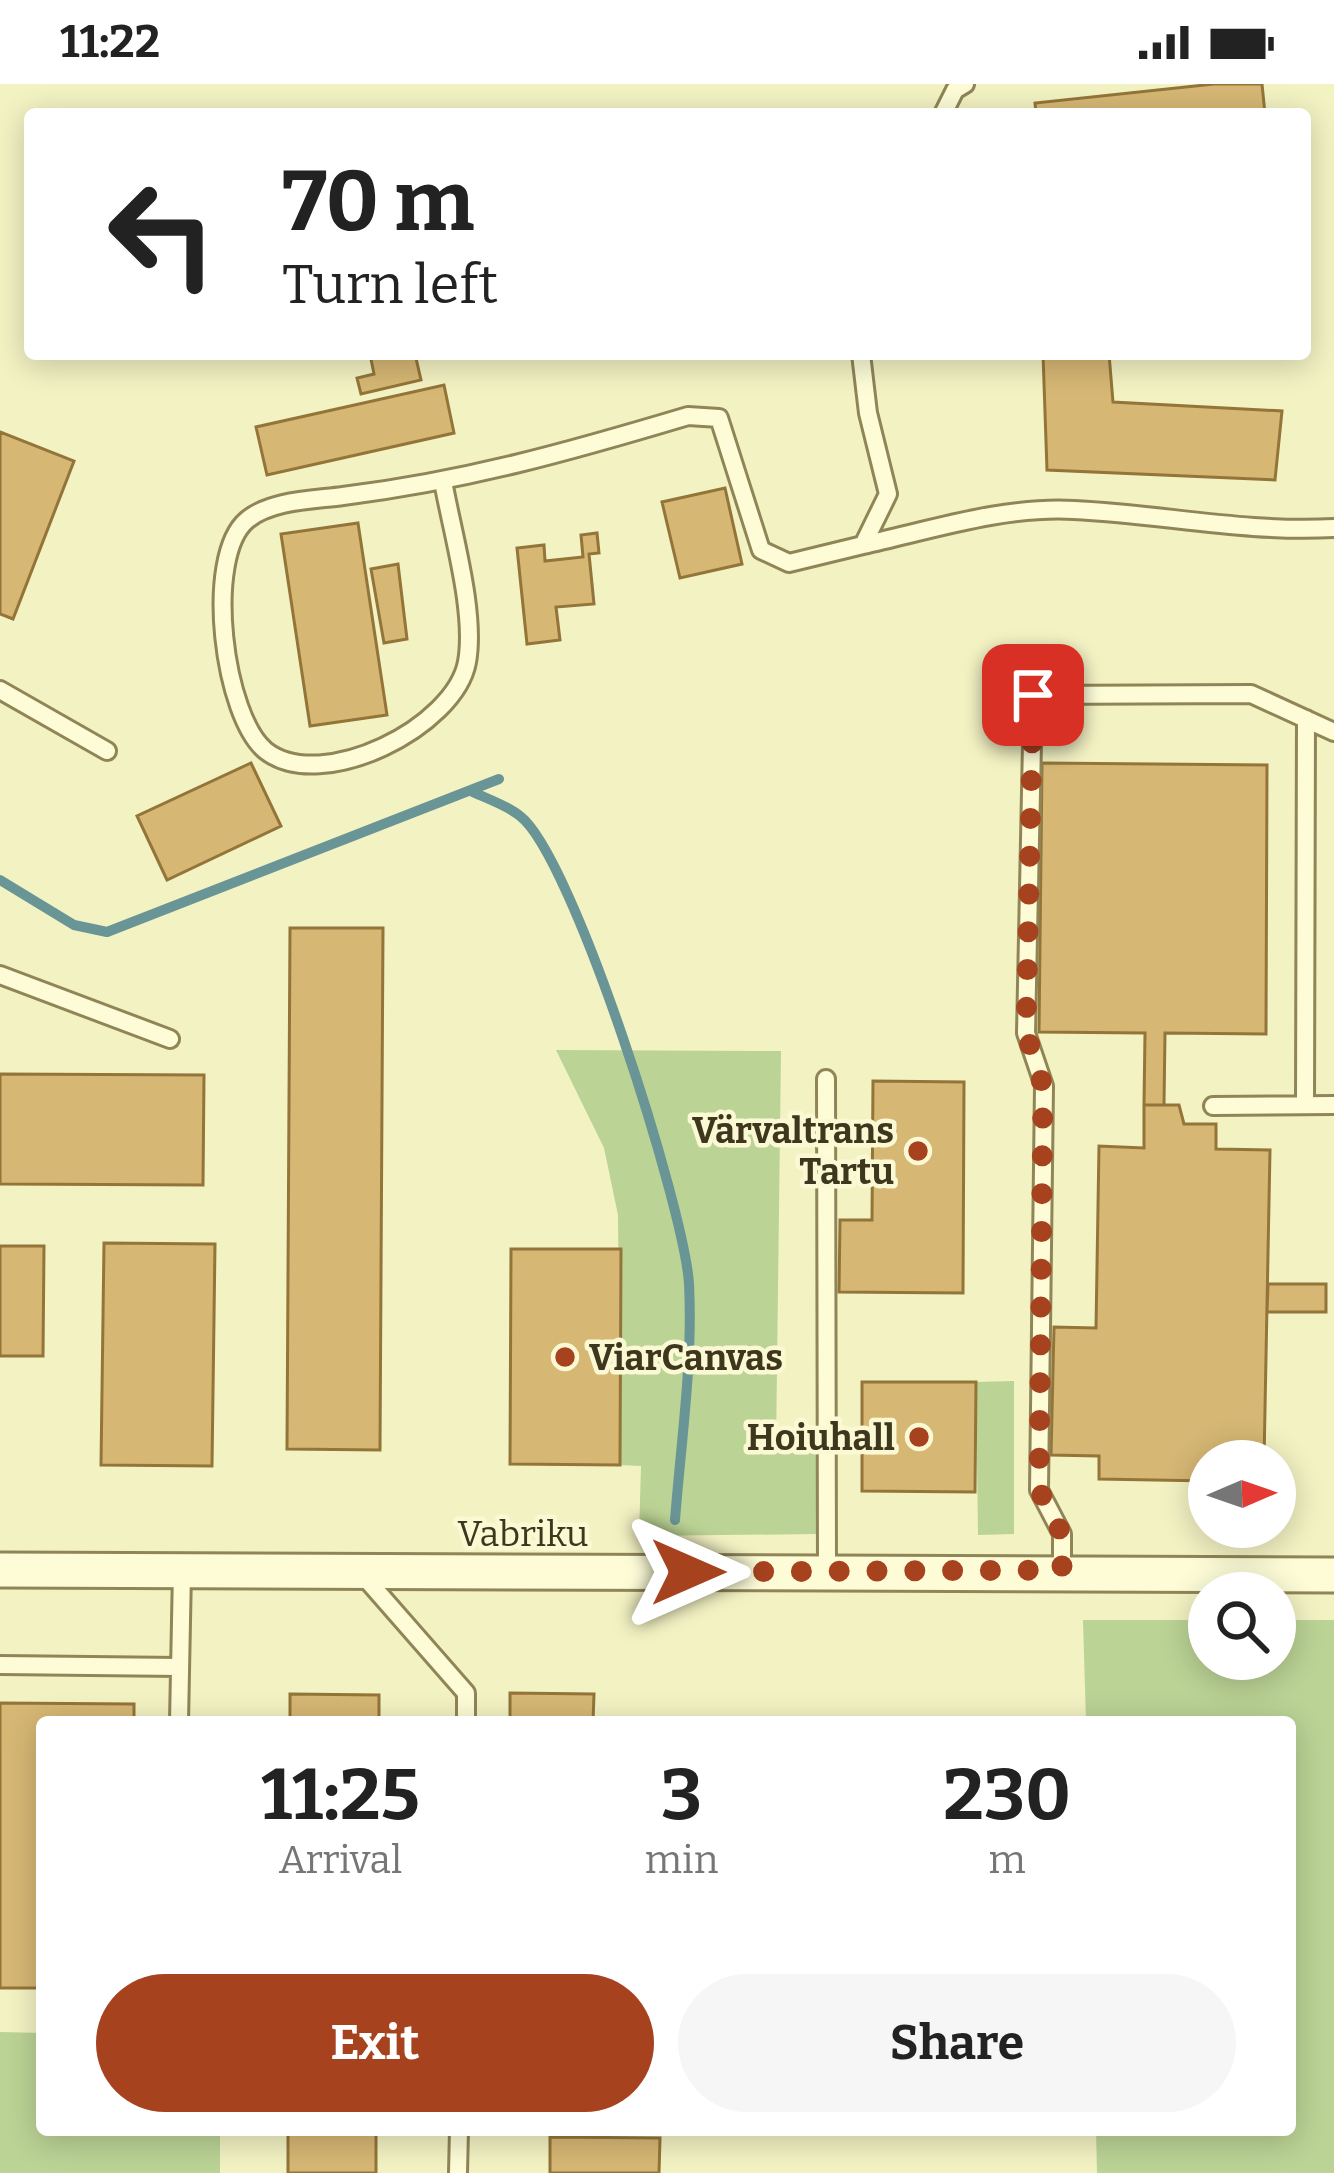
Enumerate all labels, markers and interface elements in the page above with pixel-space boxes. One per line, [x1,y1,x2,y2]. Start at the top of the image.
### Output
text: 11:22 [60,15,160,69]
text: 70 m [282,151,474,252]
icon: left [84,156,240,312]
text: Turn left [282,253,498,317]
pin [982,644,1084,746]
icon: arrive [1000,662,1066,728]
place label: Värvaltrans Tartu [692,1109,894,1194]
marker: Värvaltrans Tartu [905,1138,931,1164]
place label: ViarCanvas [589,1336,783,1380]
marker: ViarCanvas [552,1344,578,1370]
place label: Hoiuhall [747,1416,895,1460]
marker: Hoiuhall [906,1424,932,1450]
north arrow [1188,1440,1296,1548]
map controls [1188,1440,1296,1680]
position arrow [625,1509,751,1635]
street label: Vabriku [458,1512,588,1556]
button: search [1188,1572,1296,1680]
text: 11:25 [261,1752,420,1838]
text: 3 [661,1752,702,1838]
text: 230 [943,1752,1071,1838]
text: Arrival [279,1837,402,1883]
text: min [645,1837,718,1883]
text: m [989,1837,1026,1883]
button: Exit [96,1974,654,2112]
button: Share [678,1974,1236,2112]

